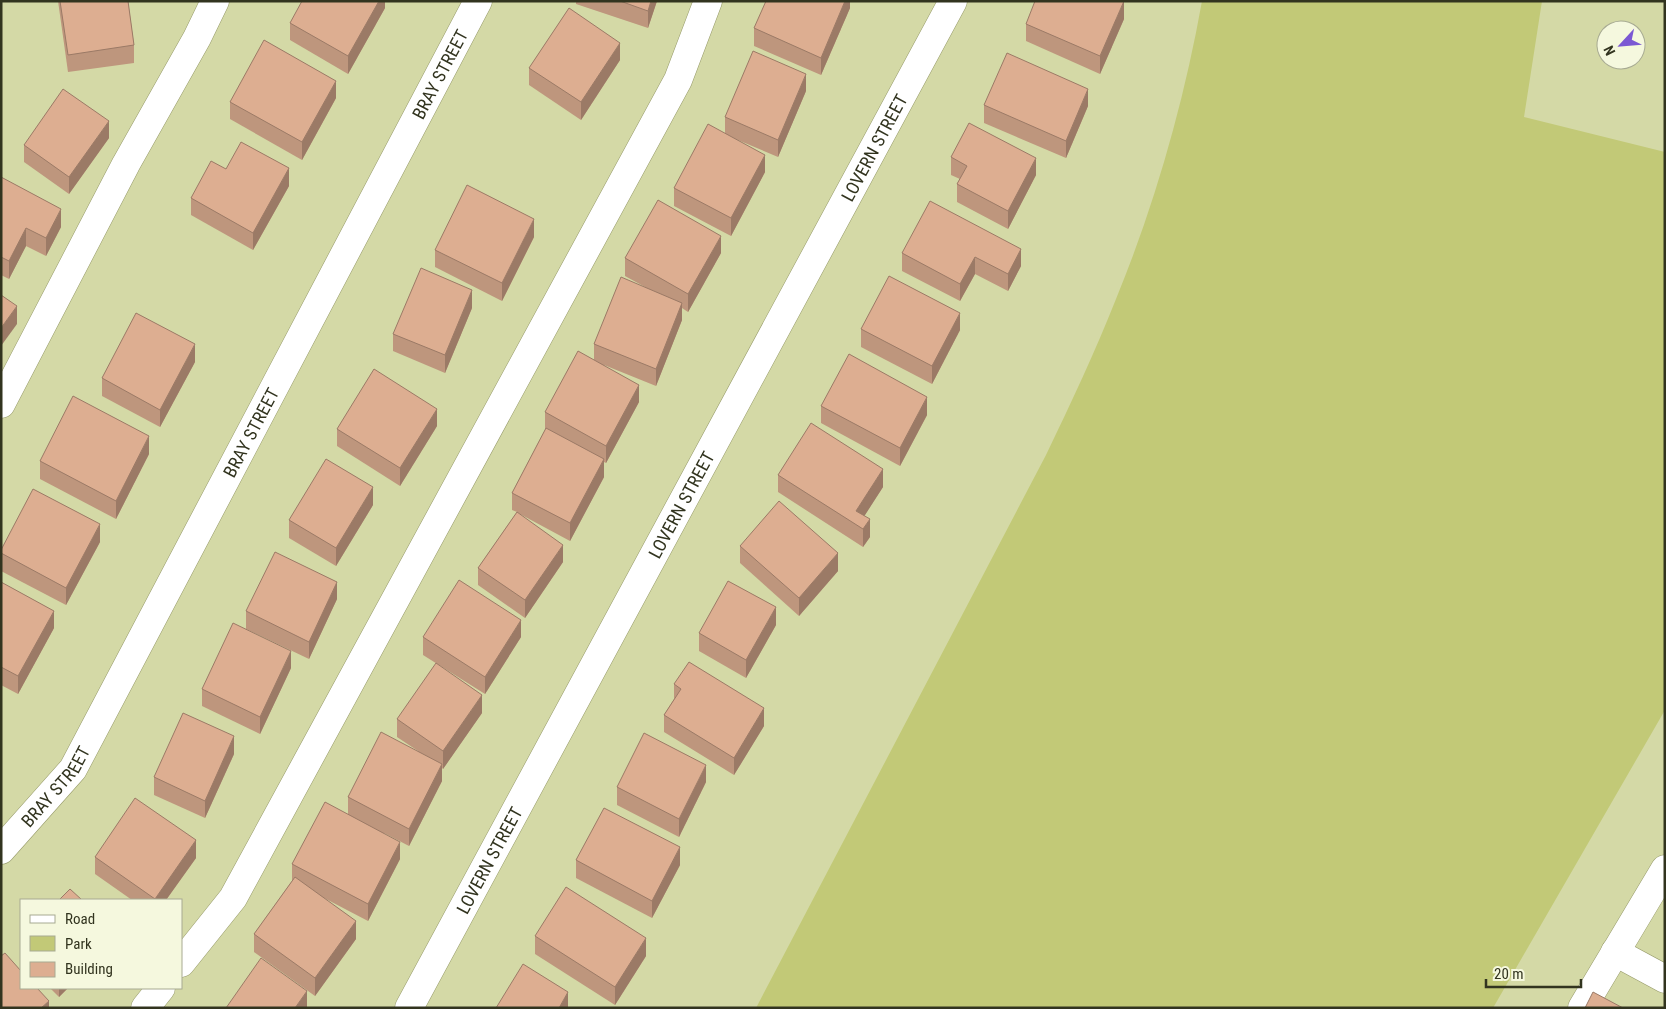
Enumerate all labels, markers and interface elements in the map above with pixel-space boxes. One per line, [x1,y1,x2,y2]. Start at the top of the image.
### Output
north arrow [1596,20,1646,70]
street label: BRAY STREET [407,26,472,122]
text: N [1600,43,1618,58]
street label: LOVERN STREET [836,91,911,205]
street label: BRAY STREET [218,384,283,481]
street label: LOVERN STREET [644,448,718,562]
street label: BRAY STREET [16,742,94,831]
street label: LOVERN STREET [452,803,526,917]
legend [20,899,182,989]
text: Road [65,910,95,928]
text: Park [65,935,92,953]
scale bar [1486,956,1581,988]
text: Building [65,960,113,978]
text: 20 m [1494,965,1524,983]

